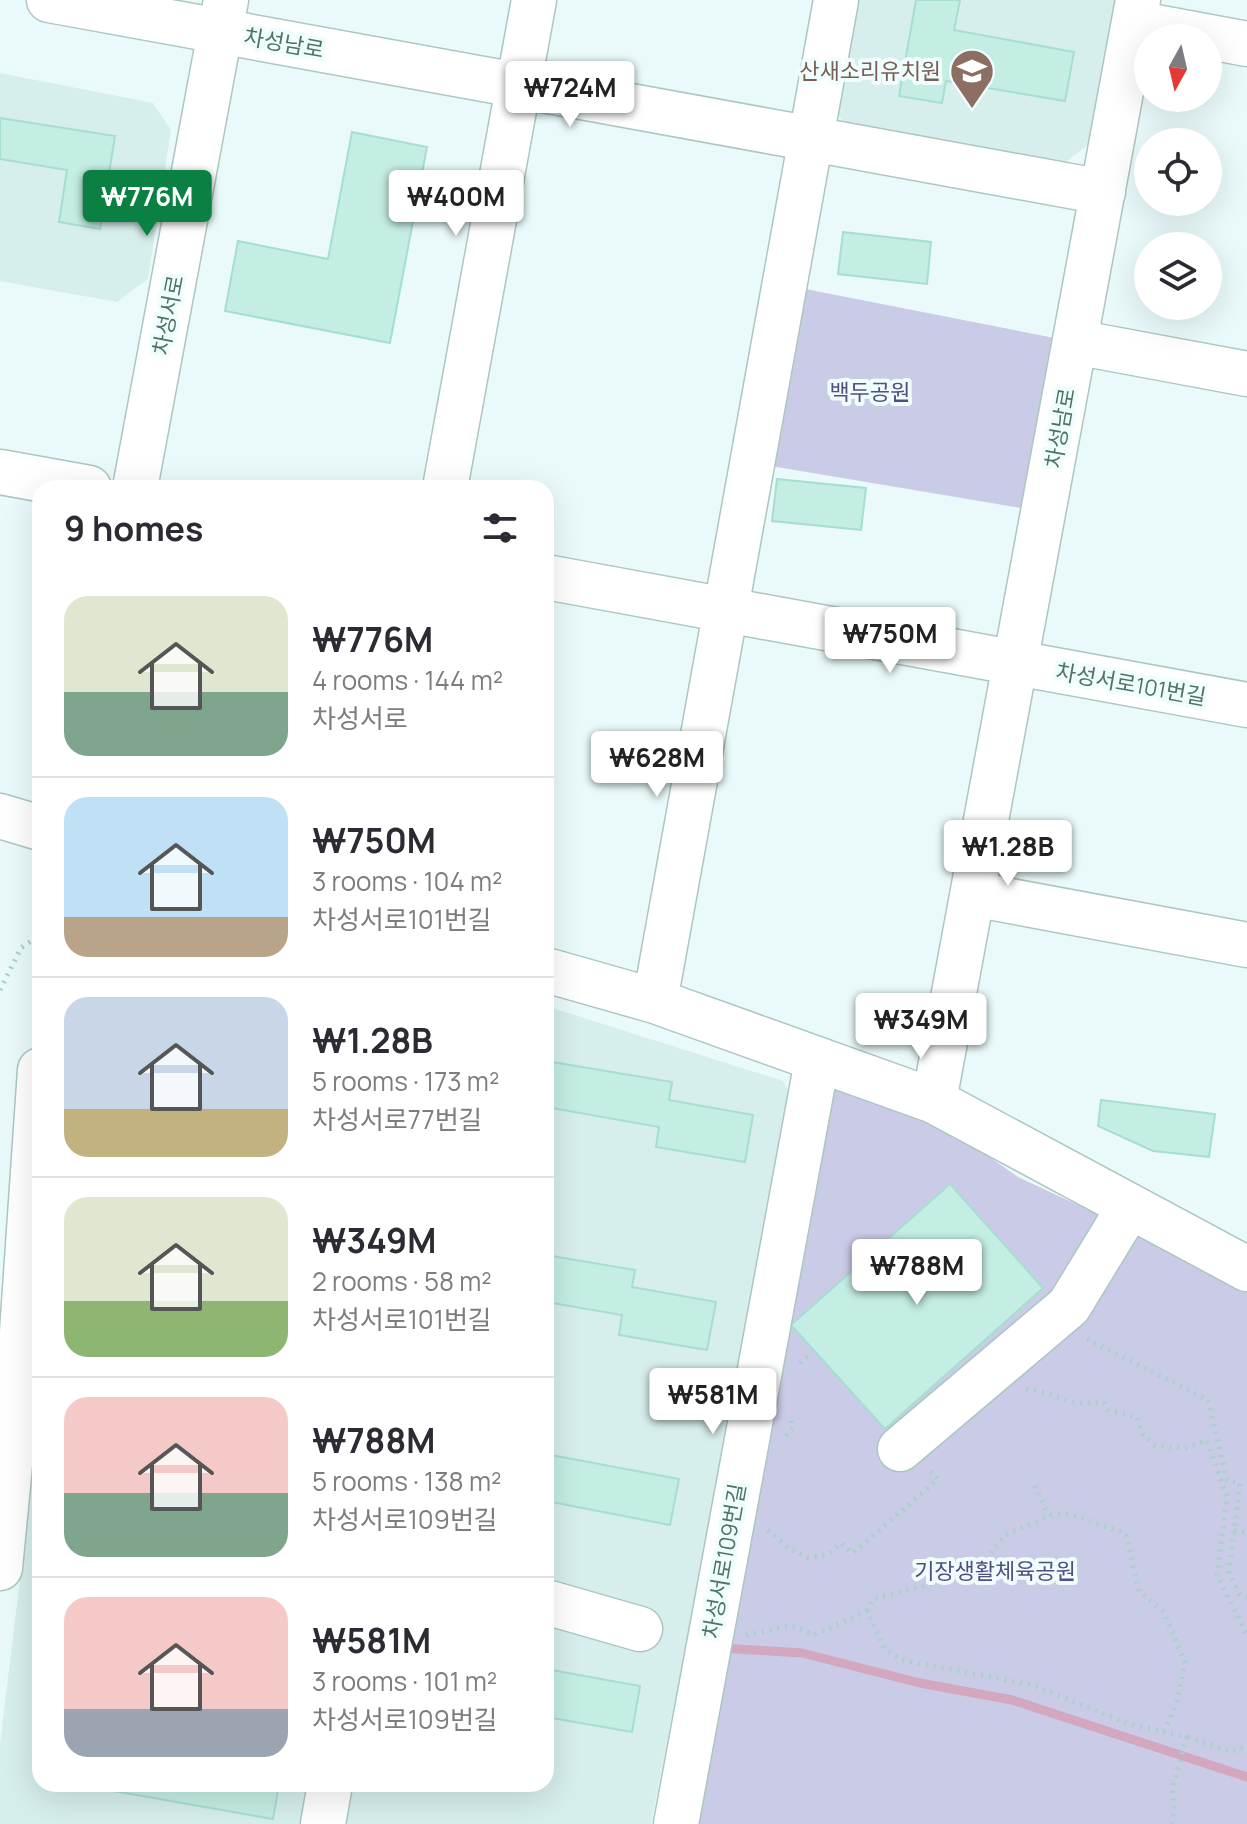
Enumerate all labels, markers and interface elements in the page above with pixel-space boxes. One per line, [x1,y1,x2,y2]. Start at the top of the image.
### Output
street label: 차성남로 [242,21,326,65]
north arrow [1134,24,1222,112]
map controls [1134,24,1222,320]
school or university icon: 산새소리유치원 [948,47,996,110]
place label: 산새소리유치원 [799,56,941,86]
pin: ₩724M [514,61,626,129]
text: ₩724M [523,69,617,105]
button: locate [1134,128,1222,216]
pin: ₩776M [91,170,203,238]
pin: ₩400M [400,170,512,238]
text: ₩776M [101,178,193,214]
text: ₩400M [407,178,505,214]
button: layers [1134,232,1222,320]
street label: 차성서로 [146,272,190,358]
park label: 백두공원 [830,377,910,407]
street label: 차성남로 [1038,386,1082,470]
text: 9 homes [64,505,203,551]
icon: filters [478,506,522,550]
pin: ₩750M [834,607,946,675]
text: ₩750M [843,615,937,651]
text: ₩776M [312,616,433,662]
icon: home [128,628,224,724]
street label: 차성서로101번길 [1054,656,1208,712]
text: 4 rooms · 144 m² [312,662,503,698]
text: 차성서로 [312,700,408,736]
pin: ₩628M [601,731,713,799]
text: ₩628M [609,739,705,775]
text: ₩750M [312,817,436,863]
pin: ₩1.28B [943,820,1073,888]
text: ₩1.28B [962,828,1054,864]
icon: home [128,829,224,925]
text: 3 rooms · 104 m² [312,863,502,899]
text: 차성서로101번길 [312,901,492,937]
pin: ₩349M [865,993,977,1061]
text: ₩349M [873,1001,969,1037]
text: ₩1.28B [312,1017,433,1063]
icon: home [128,1029,224,1125]
text: 5 rooms · 173 m² [312,1063,499,1099]
text: 차성서로77번길 [312,1101,482,1137]
text: ₩349M [312,1217,436,1263]
icon: home [128,1229,224,1325]
pin: ₩788M [861,1239,973,1307]
text: ₩788M [870,1247,964,1283]
text: 2 rooms · 58 m² [312,1263,492,1299]
text: 차성서로101번길 [312,1301,492,1337]
pin: ₩581M [657,1368,769,1436]
text: ₩581M [667,1376,759,1412]
text: ₩788M [312,1417,435,1463]
icon: home [128,1429,224,1525]
text: 5 rooms · 138 m² [312,1463,501,1499]
street label: 차성서로109번길 [696,1481,752,1641]
text: 차성서로109번길 [312,1501,498,1537]
park label: 기장생활체육공원 [914,1556,1076,1586]
text: ₩581M [312,1617,431,1663]
icon: home [128,1629,224,1725]
text: 3 rooms · 101 m² [312,1663,497,1699]
text: 차성서로109번길 [312,1701,498,1737]

